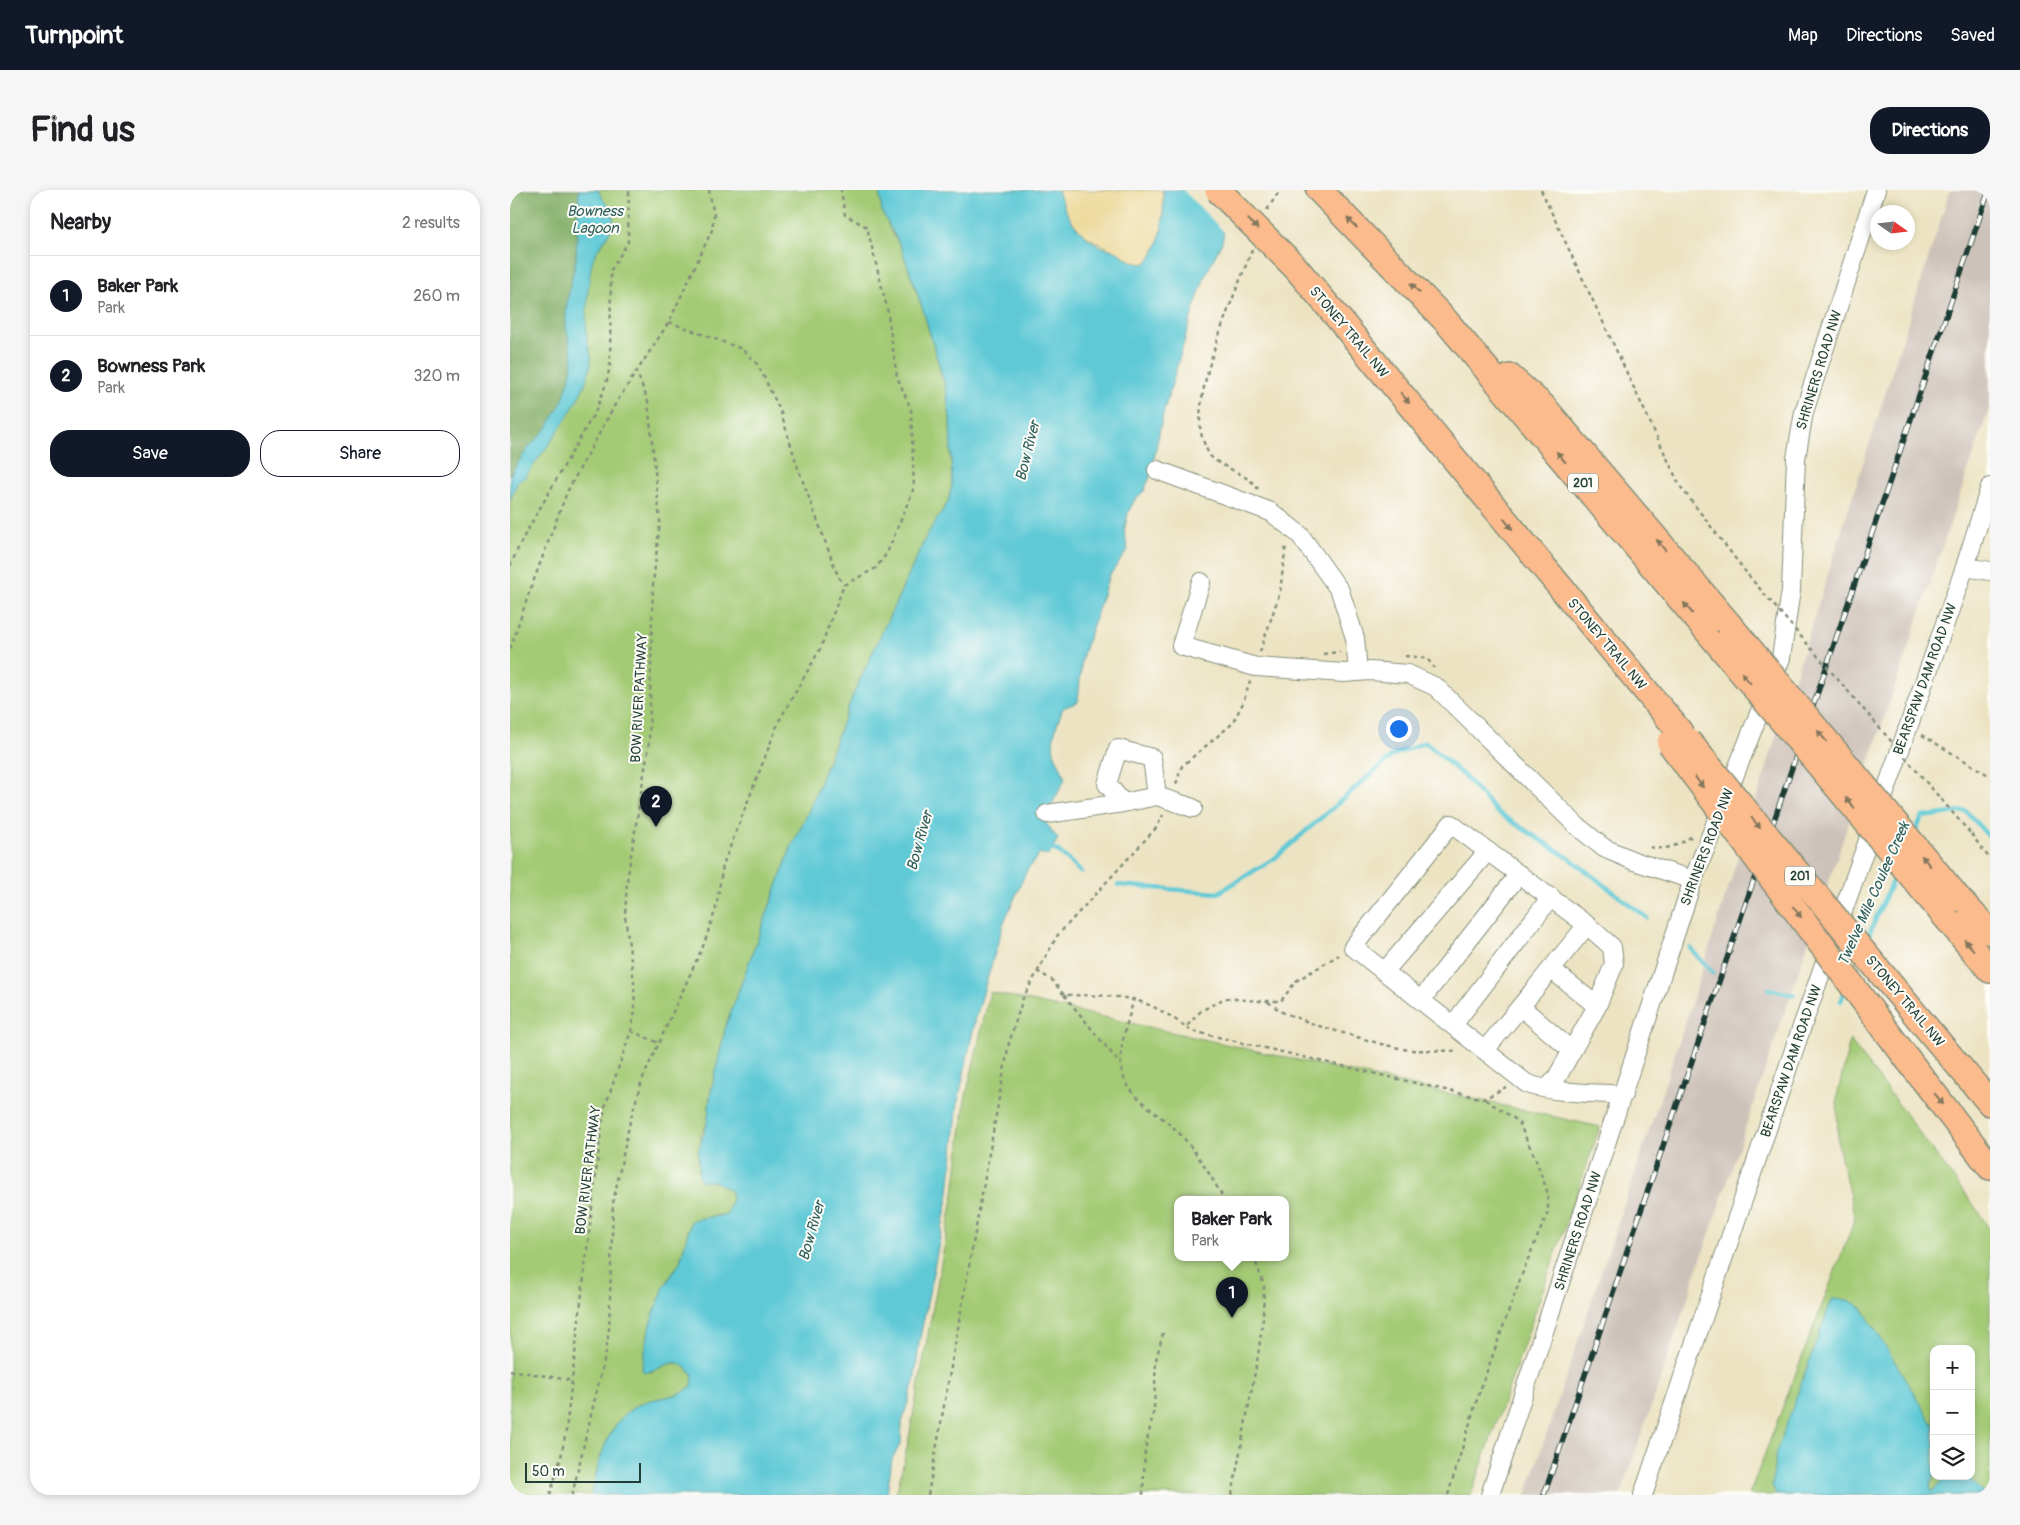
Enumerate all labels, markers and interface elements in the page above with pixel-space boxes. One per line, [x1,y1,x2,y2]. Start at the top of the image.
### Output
text: Turnpoint [25,21,123,50]
text: Map [1788,24,1818,47]
text: Directions [1846,24,1922,47]
text: Saved [1950,24,1995,47]
button: Directions [1870,107,1990,154]
text: Find us [30,108,135,152]
water label: Bowness Lagoon [567,202,625,238]
north arrow [1870,205,1915,250]
text: Nearby [50,209,111,236]
text: 2 results [402,213,460,233]
one-way arrow [1346,217,1358,229]
one-way arrow [1247,218,1259,230]
text: Baker Park [97,274,178,298]
street label: STONEY TRAIL NW [1306,283,1392,381]
one-way arrow [1409,283,1421,295]
text: 1 [63,286,69,306]
text: 260 m [413,286,460,306]
text: Park [97,298,125,318]
street label: SHRINERS ROAD NW [1793,308,1845,432]
text: Bowness Park [97,354,205,378]
text: 2 [62,366,70,386]
text: 320 m [414,366,460,386]
text: Park [97,378,125,398]
one-way arrow [1399,392,1410,404]
water label: Bow River [1011,417,1045,483]
button: Save [50,430,250,477]
button: Share [260,430,460,477]
one-way arrow [1555,450,1566,463]
road number: 201 [1568,474,1598,492]
one-way arrow [1503,517,1514,530]
one-way arrow [1656,539,1667,551]
street label: STONEY TRAIL NW [1564,595,1650,693]
street label: BEARSPAW DAM ROAD NW [1890,601,1960,757]
one-way arrow [1683,602,1694,614]
street label: BOW RIVER PATHWAY [627,633,651,763]
one-way arrow [1741,672,1752,685]
your location [1386,716,1412,742]
one-way arrow [1817,730,1828,742]
one-way arrow [1694,775,1704,789]
pin: 2 [640,786,672,827]
street label: SHRINERS ROAD NW [1677,786,1737,908]
one-way arrow [1845,797,1856,810]
water label: Bow River [902,807,938,873]
one-way arrow [1751,816,1762,829]
water label: Twelve Mile Coulee Creek [1834,817,1915,969]
one-way arrow [1921,854,1932,867]
road number: 201 [1785,866,1815,886]
one-way arrow [1791,905,1802,918]
one-way arrow [1964,939,1975,952]
street label: STONEY TRAIL NW [1862,952,1948,1050]
street label: BEARSPAW DAM ROAD NW [1757,982,1825,1140]
one-way arrow [1934,1092,1944,1106]
street label: BOW RIVER PATHWAY [572,1105,604,1235]
street label: SHRINERS ROAD NW [1551,1169,1605,1293]
popup [1174,1196,1289,1261]
water label: Bow River [794,1197,830,1263]
text: Baker Park [1191,1207,1272,1231]
text: Park [1191,1231,1219,1251]
pin: 1 [1216,1277,1248,1318]
map controls [1930,1345,1975,1480]
button: + [1930,1345,1975,1390]
button: − [1930,1390,1975,1435]
button: layers [1930,1435,1975,1480]
scale bar [525,1460,641,1483]
text: 50 m [532,1463,565,1480]

